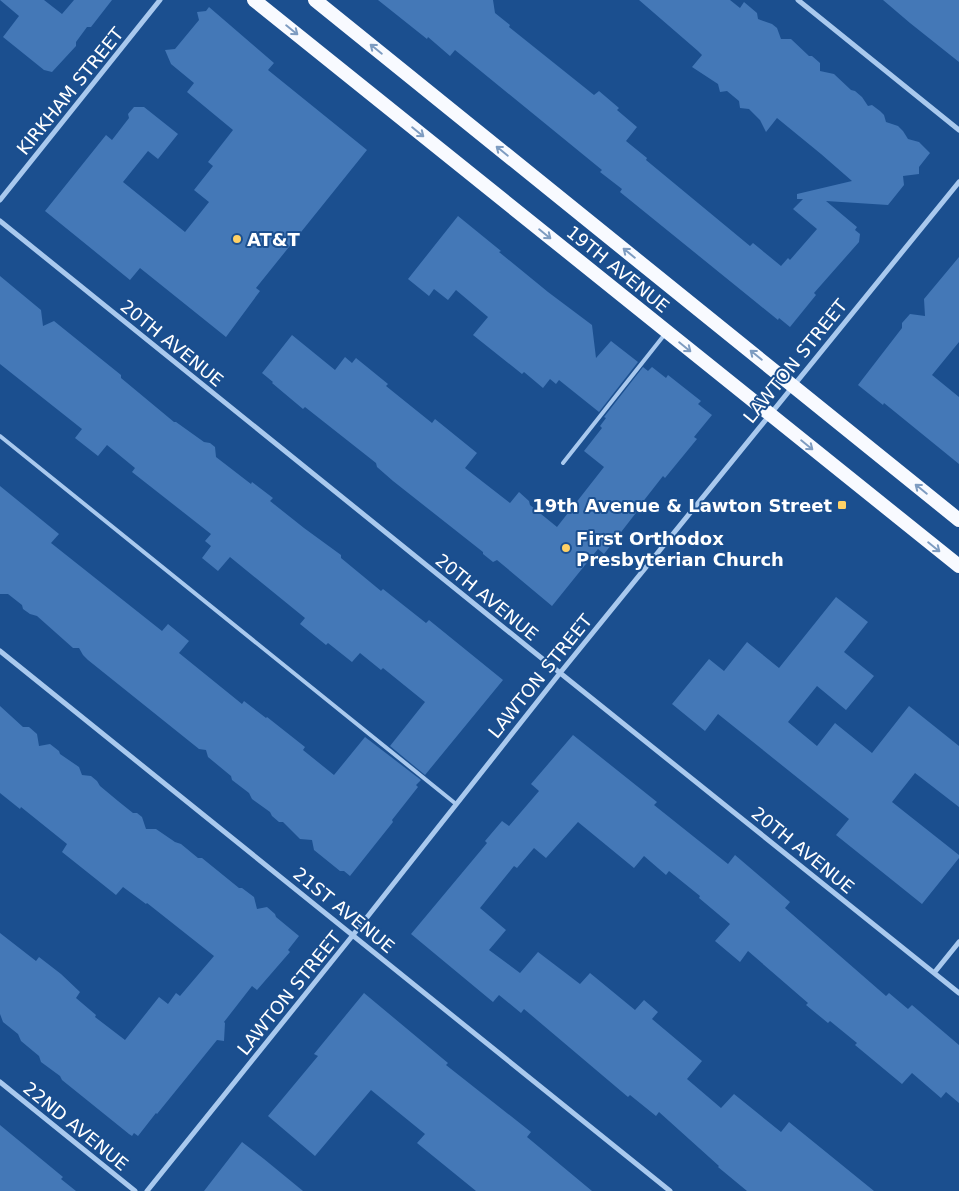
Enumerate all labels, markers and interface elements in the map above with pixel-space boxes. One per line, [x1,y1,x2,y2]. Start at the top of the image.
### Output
street label: KIRKHAM STREET [12,23,128,159]
one-way arrow [285,25,298,36]
one-way arrow [370,44,383,55]
one-way arrow [412,127,425,138]
one-way arrow [496,146,509,157]
street label: 19TH AVENUE [562,221,674,317]
place label: AT&T [247,229,301,250]
one-way arrow [538,229,551,240]
marker: AT&T [231,233,243,245]
one-way arrow [623,247,636,258]
street label: LAWTON STREET [739,294,852,427]
street label: 20TH AVENUE [116,295,228,391]
one-way arrow [678,342,691,353]
one-way arrow [749,349,762,360]
one-way arrow [801,439,814,450]
one-way arrow [915,484,928,495]
place label: 19th Avenue & Lawton Street [532,495,832,516]
marker: 19th Avenue & Lawton Street [836,499,848,511]
place label: First Orthodox Presbyterian Church [576,528,784,570]
one-way arrow [927,541,940,552]
marker: First Orthodox Presbyterian Church [560,542,572,554]
street label: 20TH AVENUE [431,549,543,645]
street label: LAWTON STREET [484,609,597,742]
street label: 20TH AVENUE [747,802,859,898]
street label: 21ST AVENUE [289,863,399,957]
street label: LAWTON STREET [233,926,346,1059]
street label: 22ND AVENUE [19,1077,133,1175]

